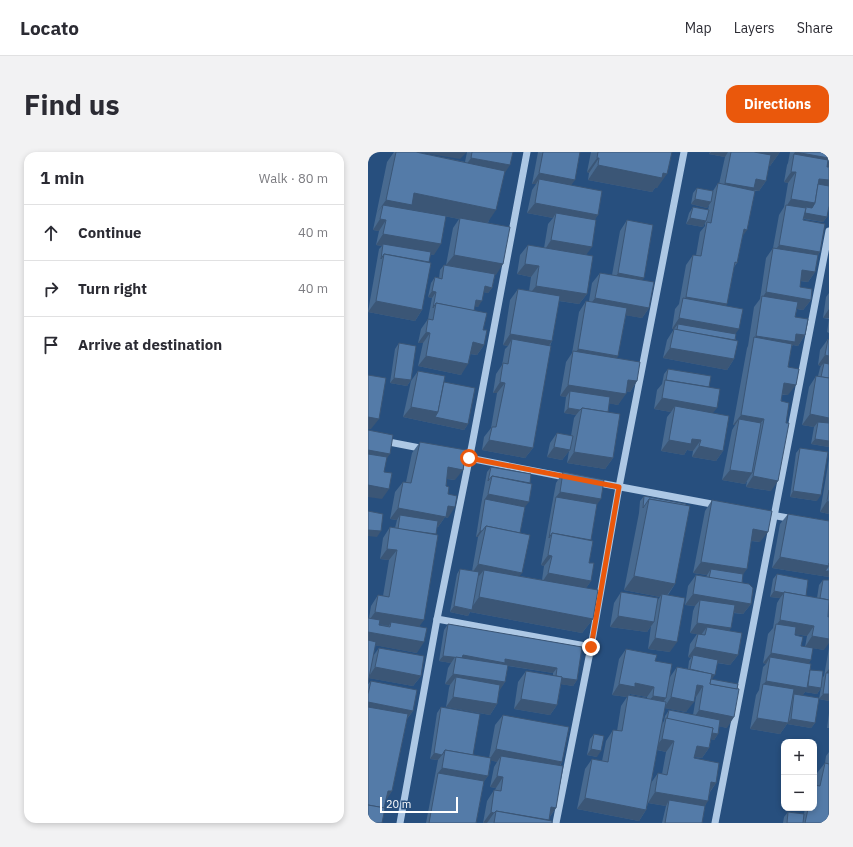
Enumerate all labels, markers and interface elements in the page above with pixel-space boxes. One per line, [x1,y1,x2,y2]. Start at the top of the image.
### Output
text: Locato [20,16,79,40]
text: Map [685,19,712,37]
text: Layers [734,19,775,37]
text: Share [797,19,833,37]
button: Directions [726,85,829,123]
text: Find us [24,86,120,123]
text: 1 min [40,167,84,189]
text: Walk · 80 m [259,170,328,187]
icon: ahead [40,222,62,244]
text: Continue [78,223,142,242]
text: 40 m [298,224,328,241]
icon: right [40,278,62,300]
text: Turn right [78,279,147,298]
text: 40 m [298,280,328,297]
icon: arrive [40,334,62,356]
text: Arrive at destination [78,335,222,354]
route start [460,449,478,467]
route end [582,638,600,656]
map controls [781,739,817,811]
button: + [781,739,817,775]
button: − [781,775,817,811]
scale bar [380,795,458,814]
text: 20 m [386,797,411,811]

